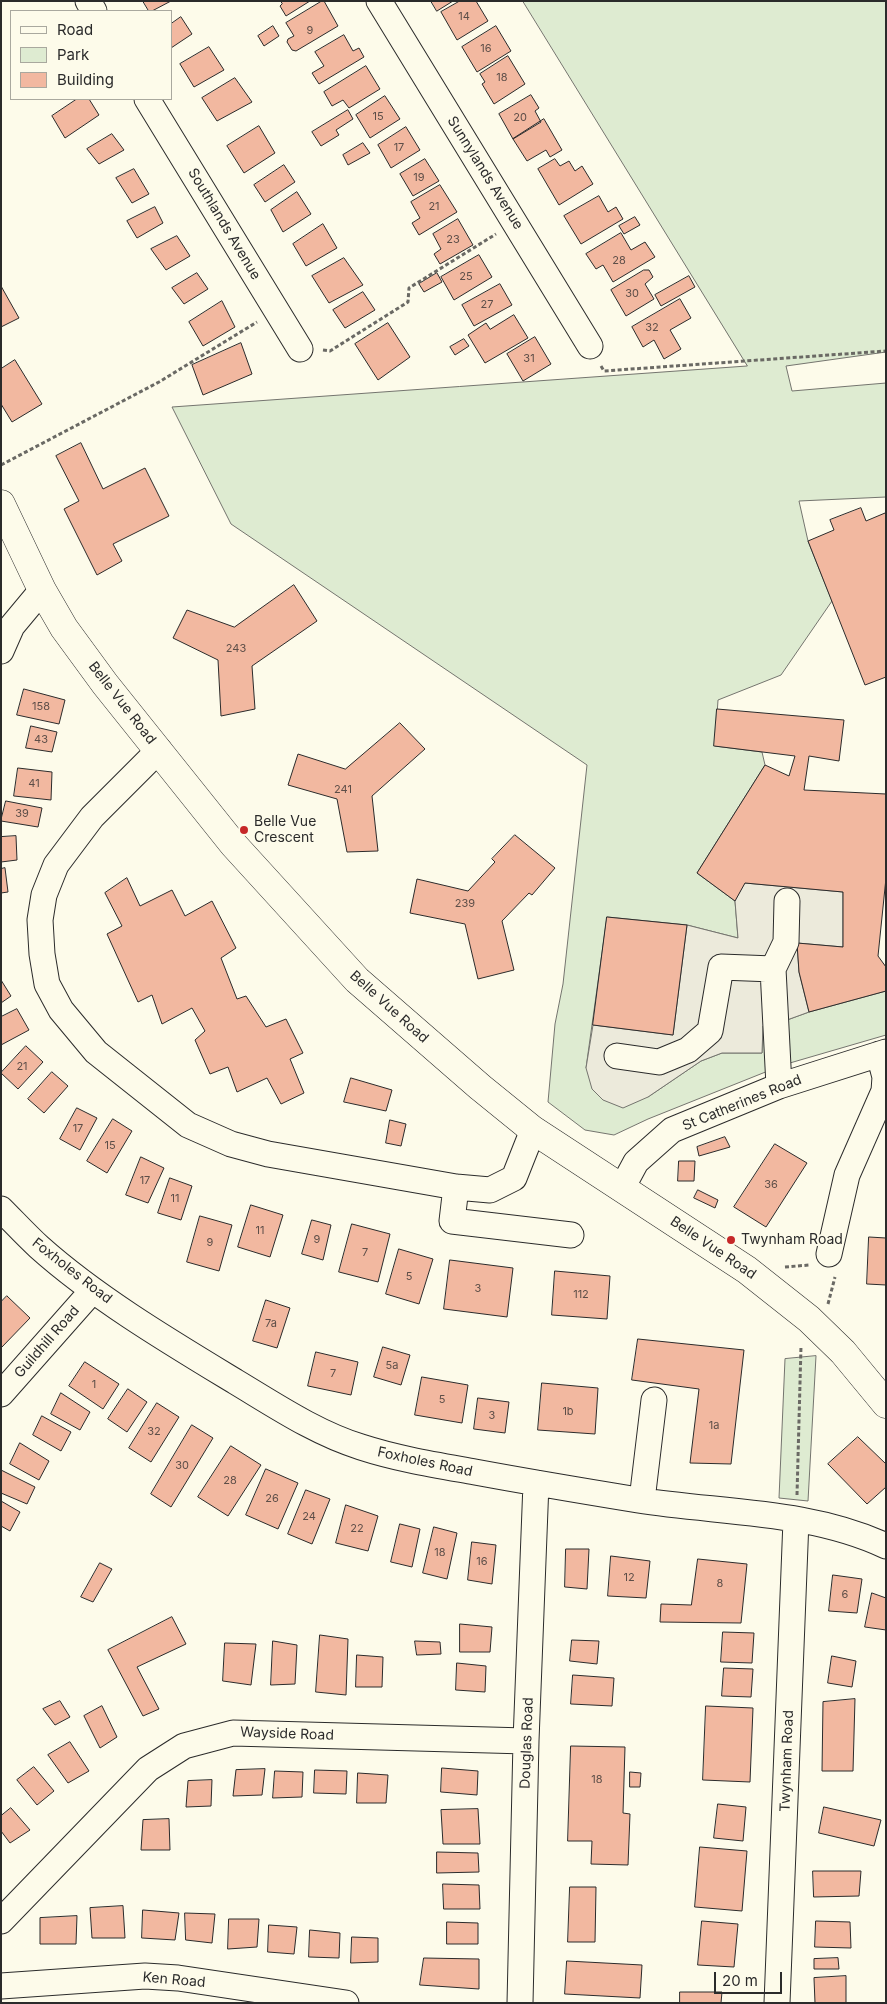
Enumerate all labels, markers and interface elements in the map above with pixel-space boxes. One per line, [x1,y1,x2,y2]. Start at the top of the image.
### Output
legend [10,10,172,100]
house number: 14 [458,10,470,24]
text: Road [57,20,93,39]
house number: 9 [307,24,313,38]
house number: 16 [480,42,492,56]
text: Park [57,45,89,64]
text: Building [57,70,114,89]
house number: 18 [496,71,508,85]
house number: 15 [372,110,384,124]
house number: 20 [513,111,527,125]
street label: Sunnylands Avenue [443,113,527,233]
house number: 17 [394,141,404,155]
street label: Southlands Avenue [184,165,264,283]
house number: 19 [413,171,425,185]
house number: 21 [428,200,440,214]
house number: 23 [446,233,460,247]
house number: 28 [612,254,626,268]
house number: 25 [459,270,473,284]
house number: 30 [625,287,639,301]
house number: 27 [481,298,493,312]
house number: 32 [645,321,659,335]
house number: 31 [523,352,535,366]
house number: 243 [226,642,246,656]
street label: Belle Vue Road [85,658,159,748]
house number: 158 [32,700,50,714]
house number: 43 [34,733,48,747]
house number: 41 [28,777,40,791]
house number: 241 [334,783,352,797]
house number: 39 [15,807,29,821]
place label: Belle Vue Crescent [254,814,316,846]
marker: Belle Vue Crescent [238,824,250,836]
house number: 239 [455,897,475,911]
street label: Belle Vue Road [346,967,432,1047]
house number: 21 [16,1060,28,1074]
street label: St Catherines Road [680,1071,804,1135]
house number: 17 [73,1122,83,1136]
house number: 15 [104,1139,116,1153]
house number: 17 [140,1174,150,1188]
house number: 36 [764,1178,778,1192]
house number: 11 [171,1192,179,1206]
street label: Belle Vue Road [667,1213,759,1283]
house number: 11 [256,1224,264,1238]
place label: Twynham Road [741,1232,843,1248]
house number: 9 [314,1233,320,1247]
marker: Twynham Road [725,1234,737,1246]
street label: Foxholes Road [29,1235,115,1307]
house number: 9 [207,1236,213,1250]
house number: 7 [362,1246,368,1260]
house number: 5 [406,1270,412,1284]
house number: 3 [475,1282,481,1296]
house number: 112 [573,1288,589,1302]
street label: Guildhill Road [11,1302,83,1382]
house number: 7a [265,1317,277,1331]
house number: 5a [386,1359,398,1373]
house number: 7 [330,1367,336,1381]
house number: 1 [92,1378,96,1392]
house number: 5 [439,1393,445,1407]
house number: 1b [562,1405,574,1419]
house number: 3 [489,1409,495,1423]
house number: 1a [709,1419,719,1433]
house number: 32 [147,1425,161,1439]
street label: Foxholes Road [376,1444,474,1480]
house number: 30 [175,1459,189,1473]
house number: 28 [223,1474,237,1488]
house number: 26 [265,1492,279,1506]
house number: 24 [302,1510,316,1524]
house number: 22 [350,1522,364,1536]
house number: 18 [434,1546,446,1560]
house number: 16 [476,1555,488,1569]
house number: 12 [623,1571,635,1585]
house number: 8 [717,1577,723,1591]
house number: 6 [842,1588,848,1602]
street label: Douglas Road [517,1697,537,1789]
street label: Twynham Road [777,1710,797,1812]
street label: Wayside Road [240,1724,334,1744]
house number: 18 [591,1773,603,1787]
scale bar [717,1962,784,1994]
street label: Ken Road [142,1969,206,1991]
text: 20 m [722,1971,758,1990]

